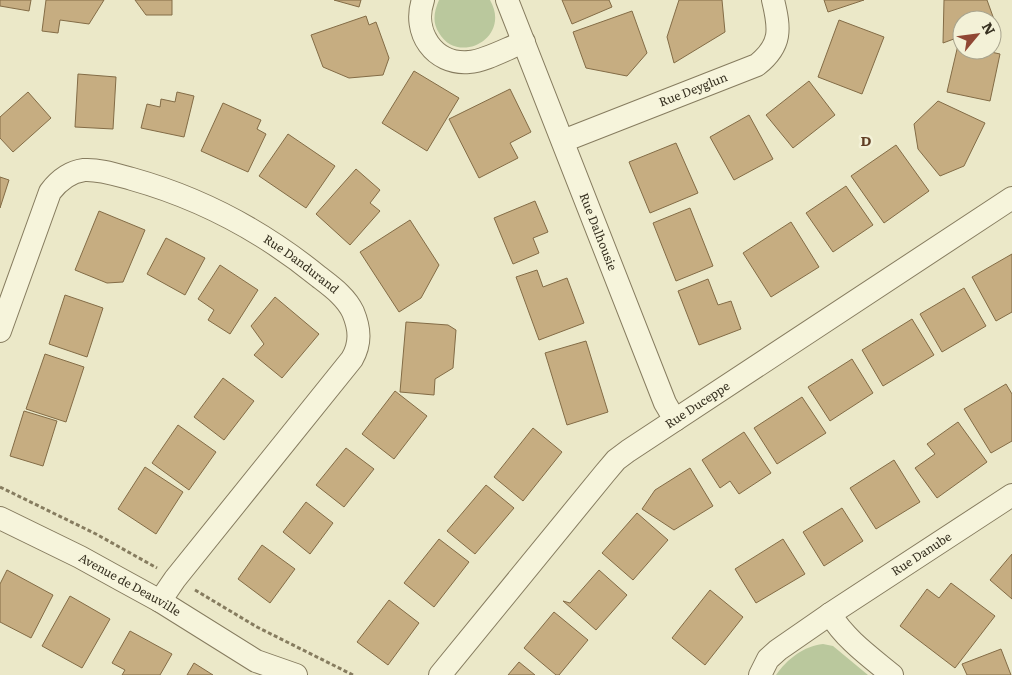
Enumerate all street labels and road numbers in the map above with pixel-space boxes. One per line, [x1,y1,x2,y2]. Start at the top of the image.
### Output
street label: Rue Deyglun [656,67,730,111]
street label: Rue Dalhousie [575,190,622,273]
street label: Rue Dandurand [260,230,344,298]
street label: Rue Duceppe [661,376,733,432]
street label: Rue Danube [887,527,955,580]
street label: Avenue de Deauville [76,548,185,620]

